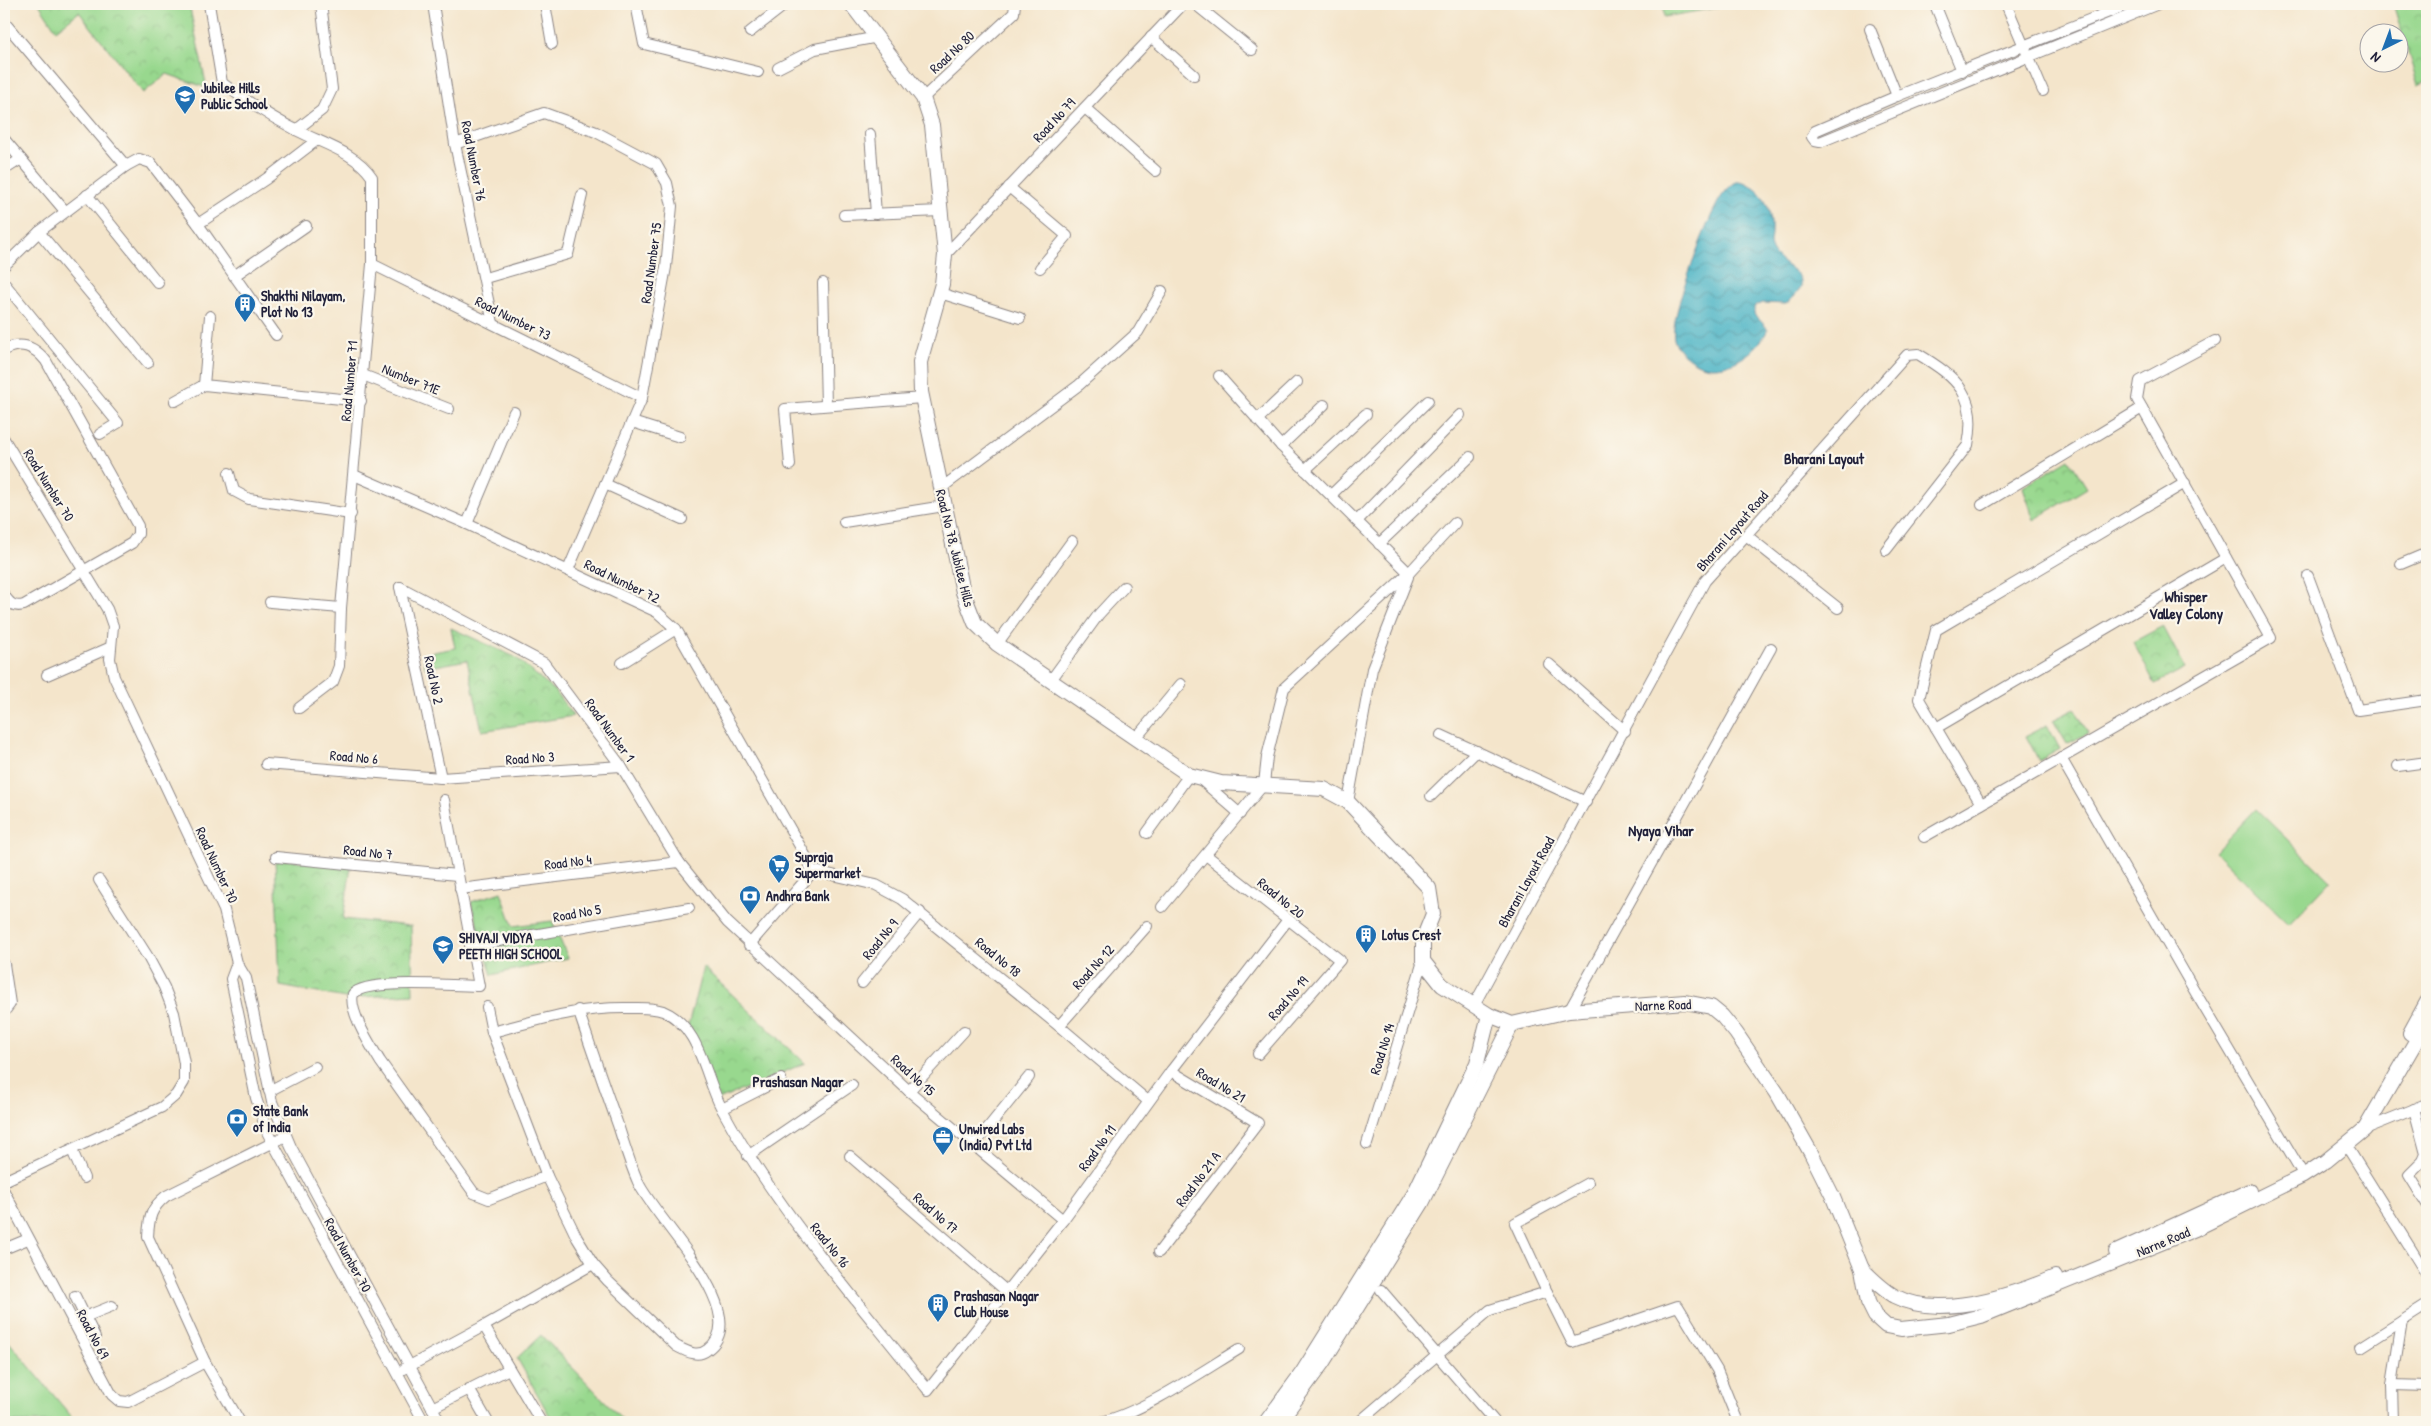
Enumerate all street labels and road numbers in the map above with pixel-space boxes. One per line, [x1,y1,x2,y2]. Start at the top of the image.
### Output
street label: Road No 80 [925,26,978,77]
street label: Road No 79 [1028,93,1079,146]
street label: Road Number 76 [457,119,492,203]
street label: Road Number 75 [635,221,666,305]
street label: Road Number 73 [472,291,554,344]
street label: Road Number 71 [336,340,361,422]
street label: Number 71E [379,358,443,399]
street label: Road Number 70 [20,445,79,524]
street label: Bharani Layout Road [1691,486,1773,576]
street label: Road No 78, Jubilee Hills [932,487,979,609]
street label: Road Number 72 [581,554,664,607]
street label: Road No 2 [420,654,449,706]
street label: Road Number 1 [581,694,640,765]
street label: Road No 6 [329,745,379,768]
street label: Road No 3 [505,746,555,769]
street label: Road Number 70 [192,824,243,906]
street label: Bharani Layout Road [1493,833,1559,931]
street label: Road No 7 [342,839,394,864]
street label: Road No 4 [543,849,593,874]
street label: Road No 20 [1254,873,1309,922]
street label: Road No 5 [551,899,602,926]
street label: Road No 9 [857,914,902,963]
street label: Road No 18 [971,932,1025,981]
street label: Road No 12 [1067,940,1118,993]
street label: Road No 19 [1263,972,1312,1024]
street label: Narne Road [1634,994,1692,1015]
street label: Road No 14 [1365,1021,1398,1077]
street label: Road No 15 [887,1050,940,1100]
street label: Road No 21 [1193,1062,1249,1107]
street label: Road No 11 [1073,1121,1120,1175]
street label: Road No 21 A [1171,1147,1225,1210]
street label: Road No 17 [910,1188,963,1238]
street label: Road Number 70 [320,1214,377,1295]
street label: Road No 16 [806,1218,855,1272]
street label: Narne Road [2133,1222,2193,1261]
street label: Road No 69 [73,1306,114,1362]

